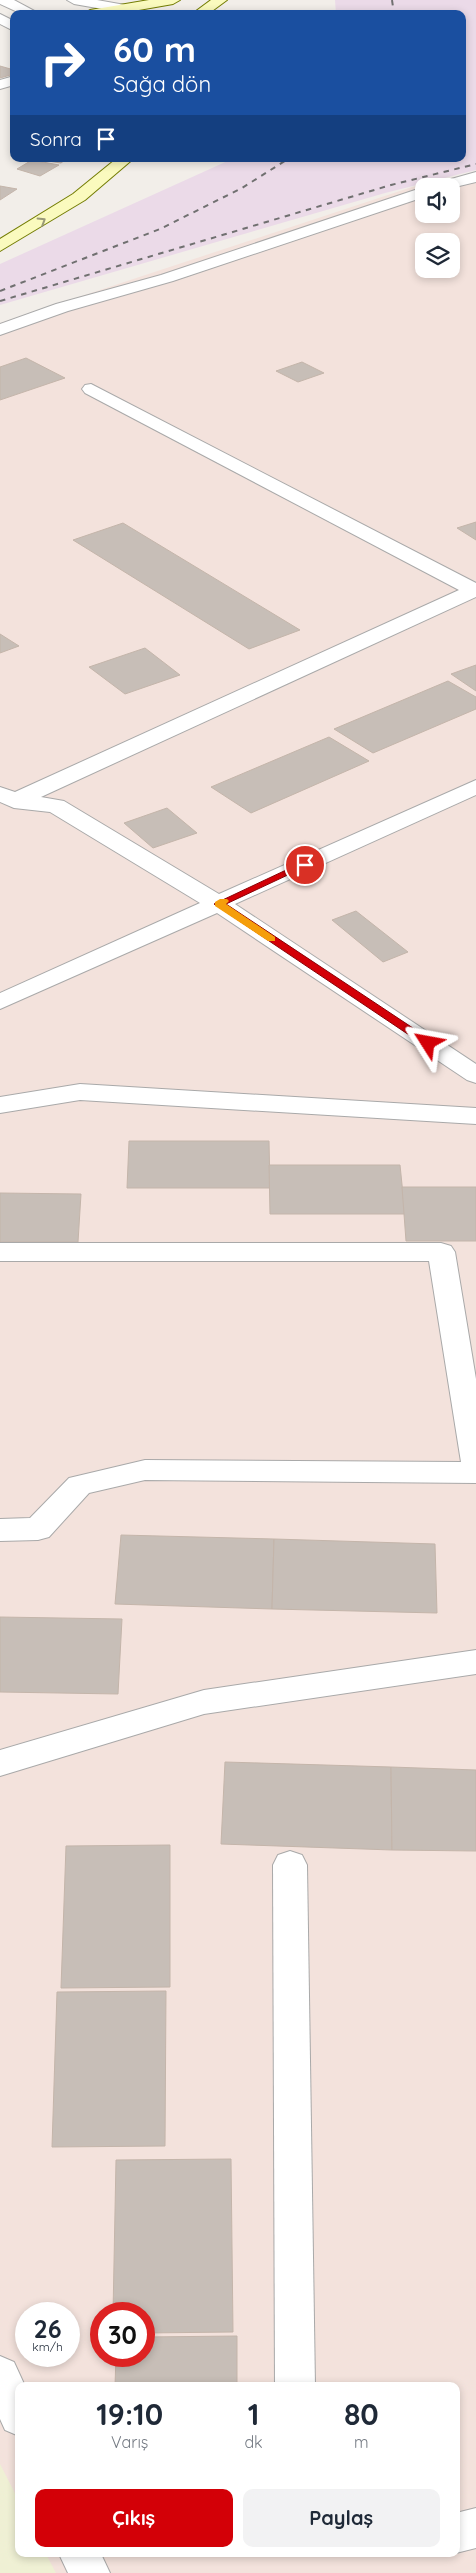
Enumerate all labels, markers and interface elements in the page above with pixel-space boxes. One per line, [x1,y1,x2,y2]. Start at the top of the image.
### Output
text: 60 m [113,27,196,71]
icon: right [30,30,95,95]
text: Sağa dön [113,70,211,98]
icon: arrive [92,125,120,153]
text: Sonra [30,127,82,151]
map controls [415,178,460,278]
button: sound [415,178,460,223]
one-way arrow [36,218,45,227]
button: layers [415,233,460,278]
pin [284,844,326,886]
icon: arrive [291,851,319,879]
position arrow [401,1016,453,1068]
speed limit sign: 30 [90,2302,155,2367]
text: 26 [33,2313,62,2344]
text: km/h [32,2339,63,2354]
text: 19:10 [96,2395,163,2433]
text: 1 [248,2395,259,2433]
text: 80 [344,2395,379,2433]
text: Varış [111,2432,148,2452]
text: dk [244,2432,263,2452]
text: m [354,2432,369,2452]
button: Çıkış [35,2489,233,2547]
button: Paylaş [243,2489,440,2547]

